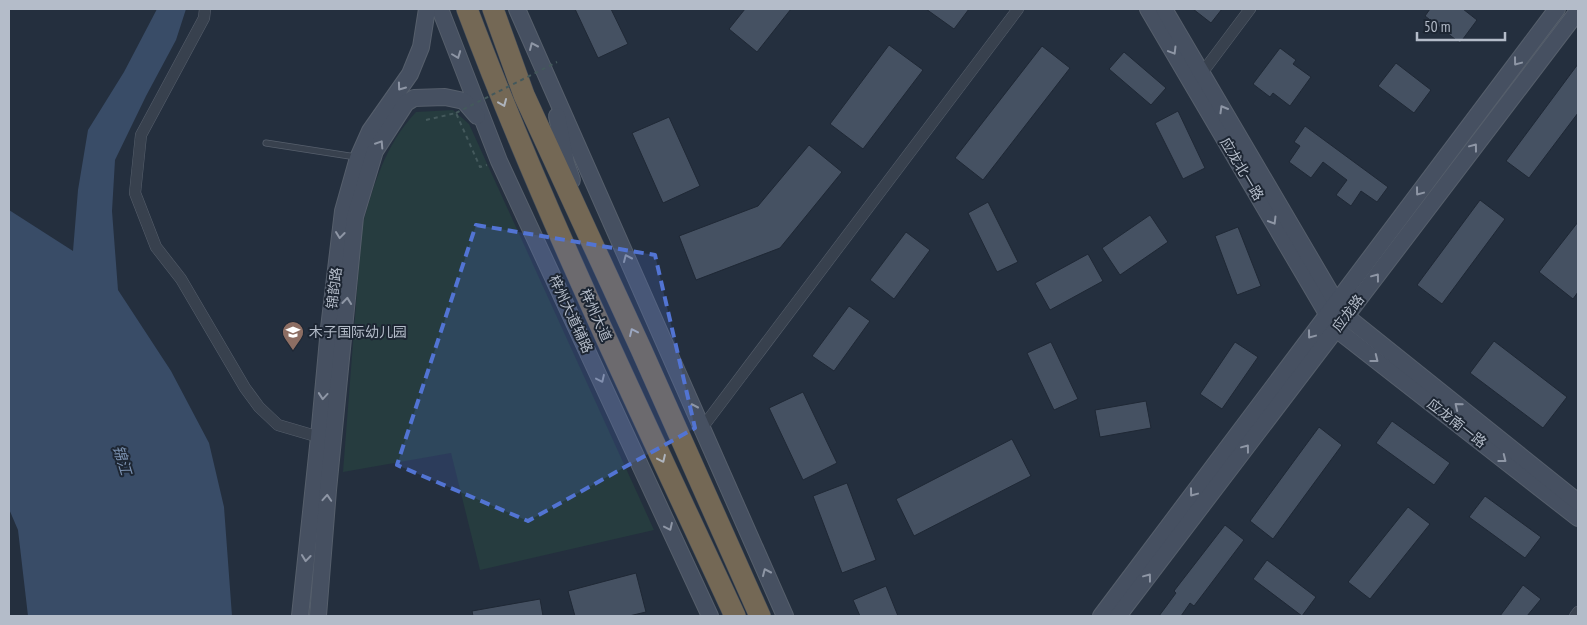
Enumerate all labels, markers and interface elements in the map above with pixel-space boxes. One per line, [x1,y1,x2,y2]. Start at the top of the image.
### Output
scale bar [1417,10,1504,42]
text: 50 m [1424,17,1450,36]
one-way arrow [529,42,540,51]
one-way arrow [1166,45,1176,54]
one-way arrow [451,50,461,58]
one-way arrow [1514,56,1523,66]
one-way arrow [398,81,407,91]
one-way arrow [496,98,507,107]
one-way arrow [1219,105,1229,114]
street label: 应龙北一路 [1216,134,1268,204]
one-way arrow [373,140,383,149]
one-way arrow [1469,144,1477,153]
one-way arrow [1416,186,1425,196]
one-way arrow [1267,215,1277,224]
one-way arrow [335,231,346,239]
one-way arrow [623,254,634,263]
street label: 锦韵路 [323,266,345,310]
street label: 梓州大道辅路 [546,272,596,356]
one-way arrow [1370,273,1379,283]
street label: 梓州大道 [577,286,615,344]
street label: 应龙路 [1328,291,1368,335]
one-way arrow [341,297,352,305]
school or university icon: 木子国际幼儿园 [281,320,305,351]
place label: 木子国际幼儿园 [309,323,407,341]
one-way arrow [628,328,639,337]
one-way arrow [1308,329,1317,339]
one-way arrow [1369,353,1378,361]
one-way arrow [594,374,605,383]
one-way arrow [318,393,329,401]
street label: 应龙南一路 [1424,394,1490,452]
one-way arrow [688,403,699,412]
one-way arrow [1455,403,1464,411]
water label: 锦江 [109,443,137,479]
one-way arrow [1240,444,1249,454]
one-way arrow [1497,453,1506,461]
one-way arrow [656,454,666,463]
one-way arrow [1190,487,1198,496]
one-way arrow [321,494,332,502]
one-way arrow [663,521,673,530]
one-way arrow [301,554,312,562]
one-way arrow [761,568,772,577]
one-way arrow [1142,574,1150,583]

